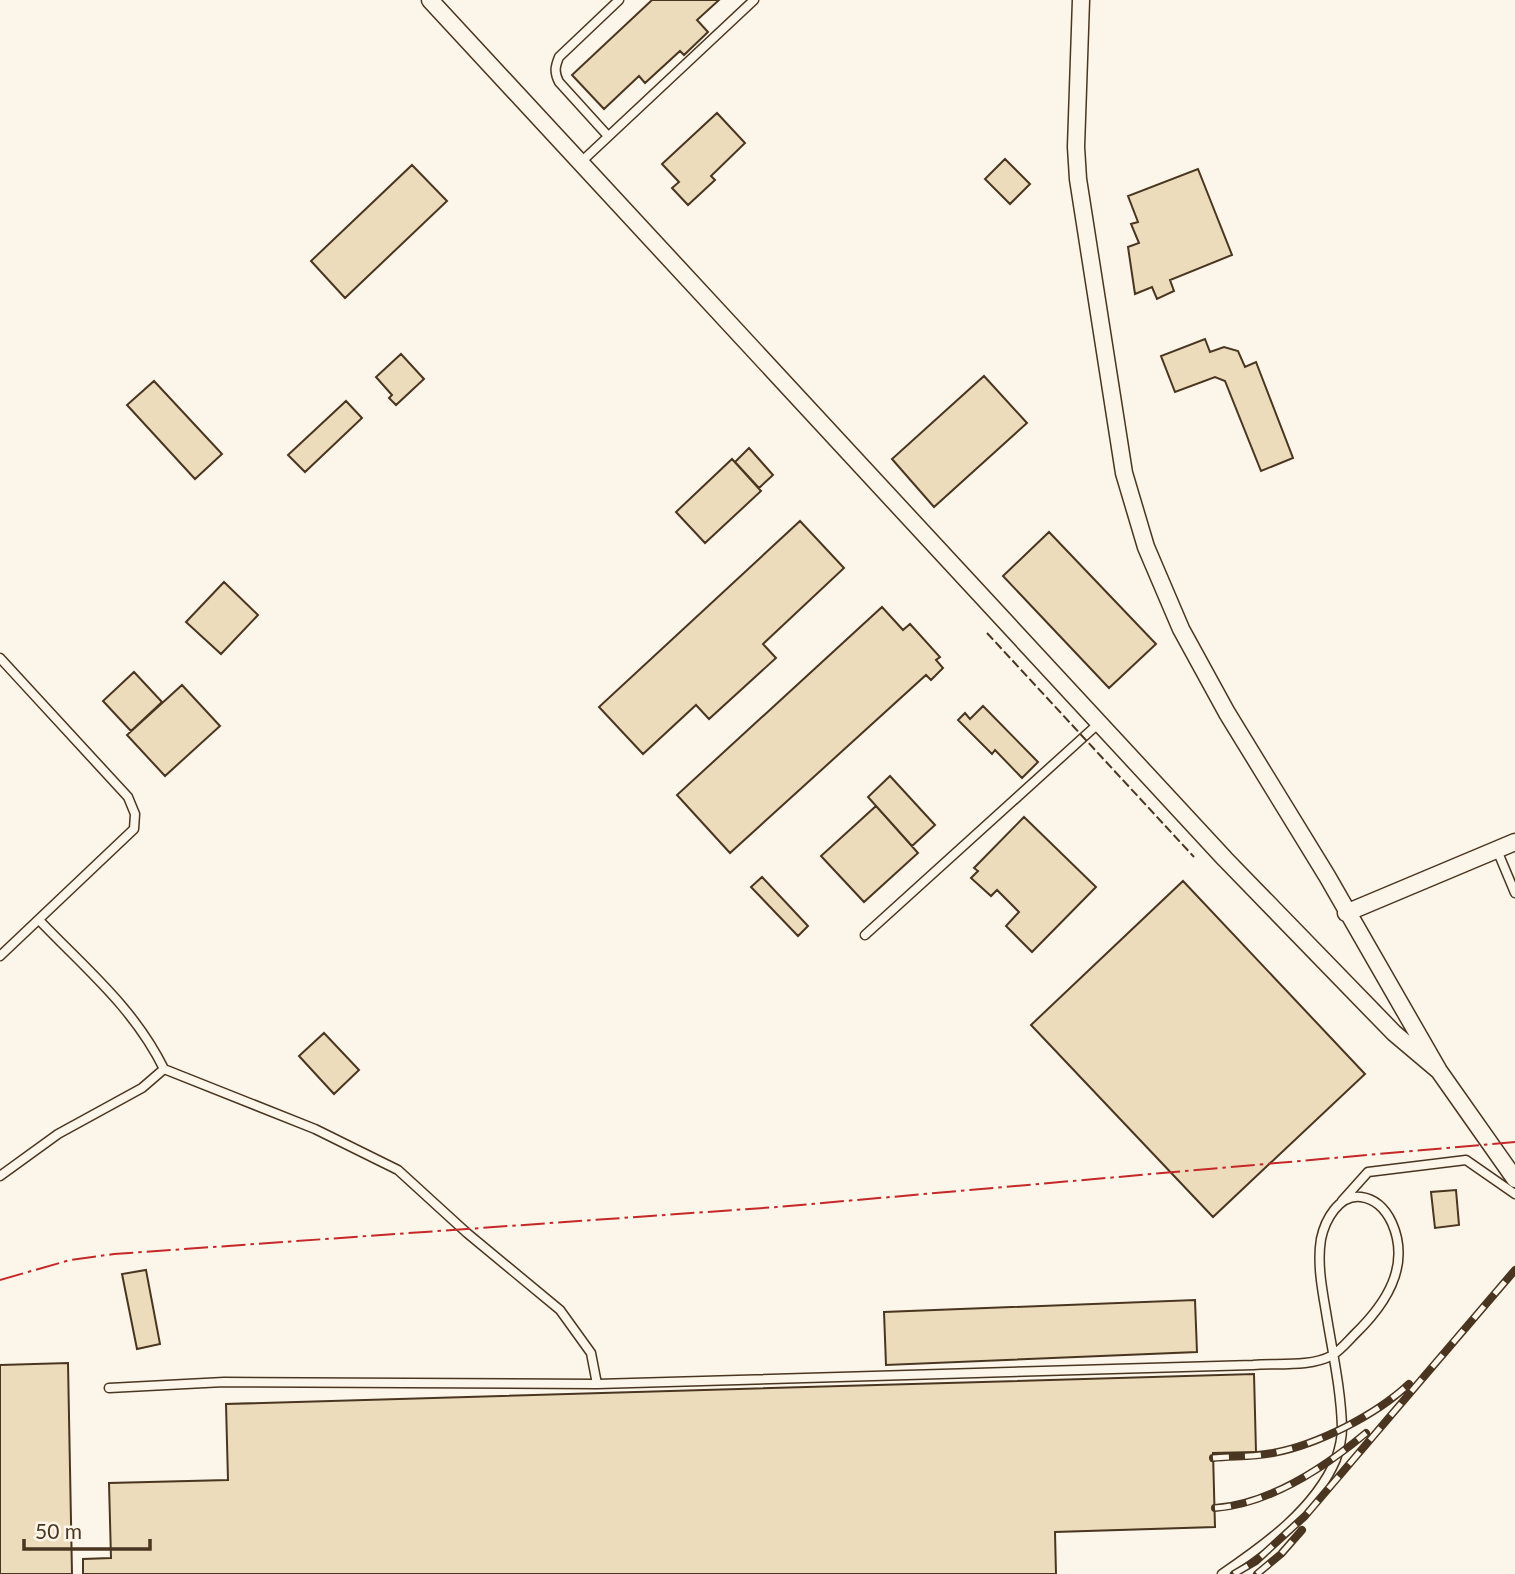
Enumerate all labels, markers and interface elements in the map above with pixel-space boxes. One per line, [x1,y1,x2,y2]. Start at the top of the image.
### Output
scale bar [24,1508,150,1552]
text: 50 m [35,1518,82,1543]

